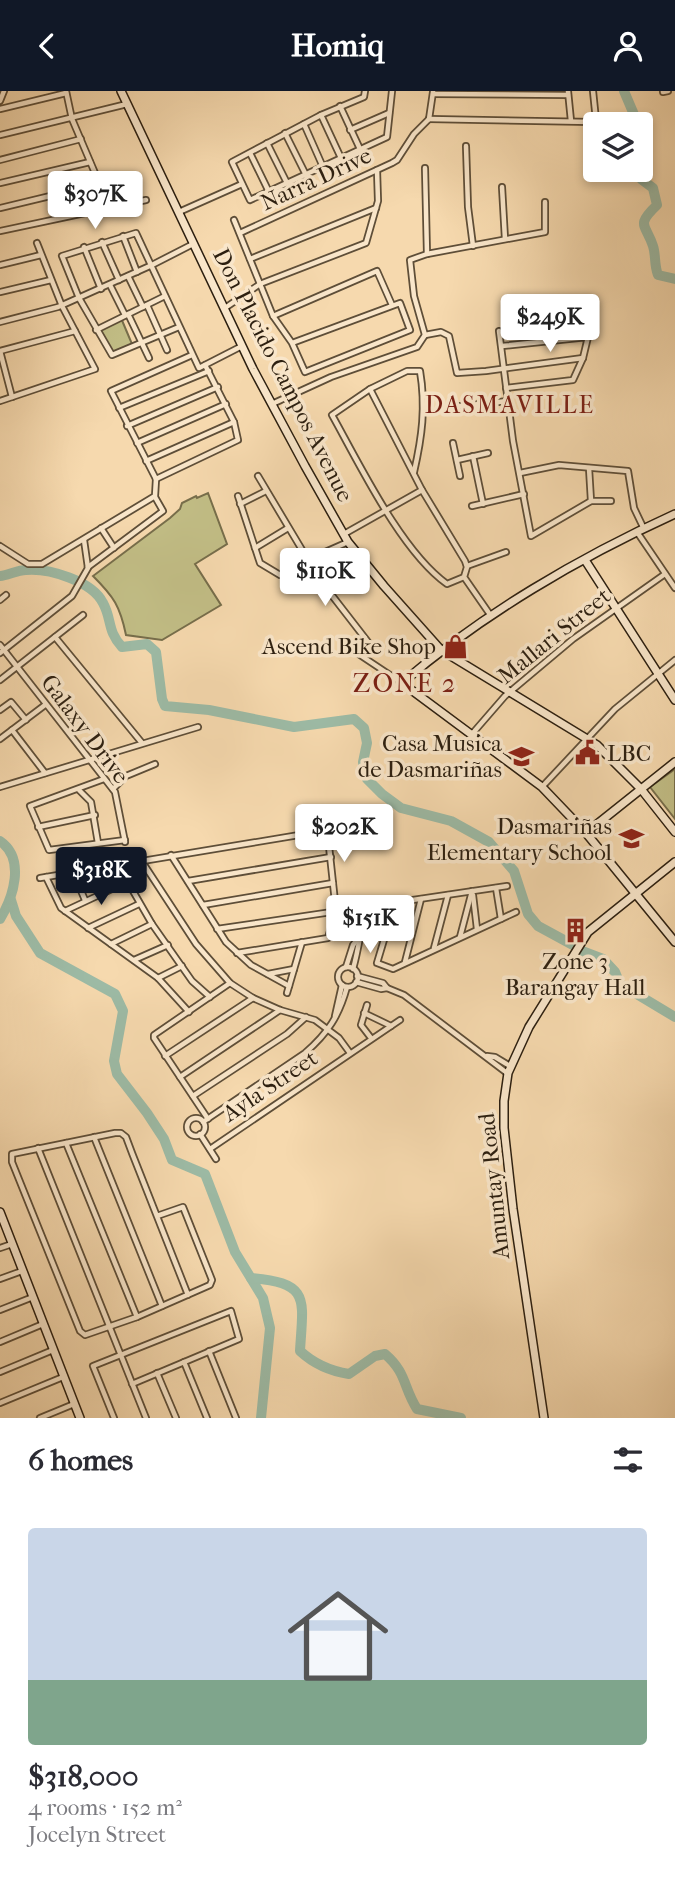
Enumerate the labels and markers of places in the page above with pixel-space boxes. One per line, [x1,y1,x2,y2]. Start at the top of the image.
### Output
pin: $307K [46,171,144,231]
pin: $249K [501,295,599,354]
pin: $110K [276,549,374,608]
shop icon: Ascend Bike Shop [442,632,470,660]
place label: Ascend Bike Shop [261,633,436,660]
place label: Casa Musica de Dasmariñas [358,730,502,783]
public building icon: LBC [573,739,601,767]
place label: LBC [607,740,651,767]
school or university icon: Casa Musica de Dasmariñas [508,742,536,770]
pin: $202K [295,805,393,864]
place label: Dasmariñas Elementary School [427,813,613,866]
school or university icon: Dasmariñas Elementary School [618,825,646,853]
pin: $318K [52,847,150,907]
pin: $151K [321,895,419,955]
building icon: Zone 3 Barangay Hall [561,917,589,945]
place label: Zone 3 Barangay Hall [505,948,646,1001]

